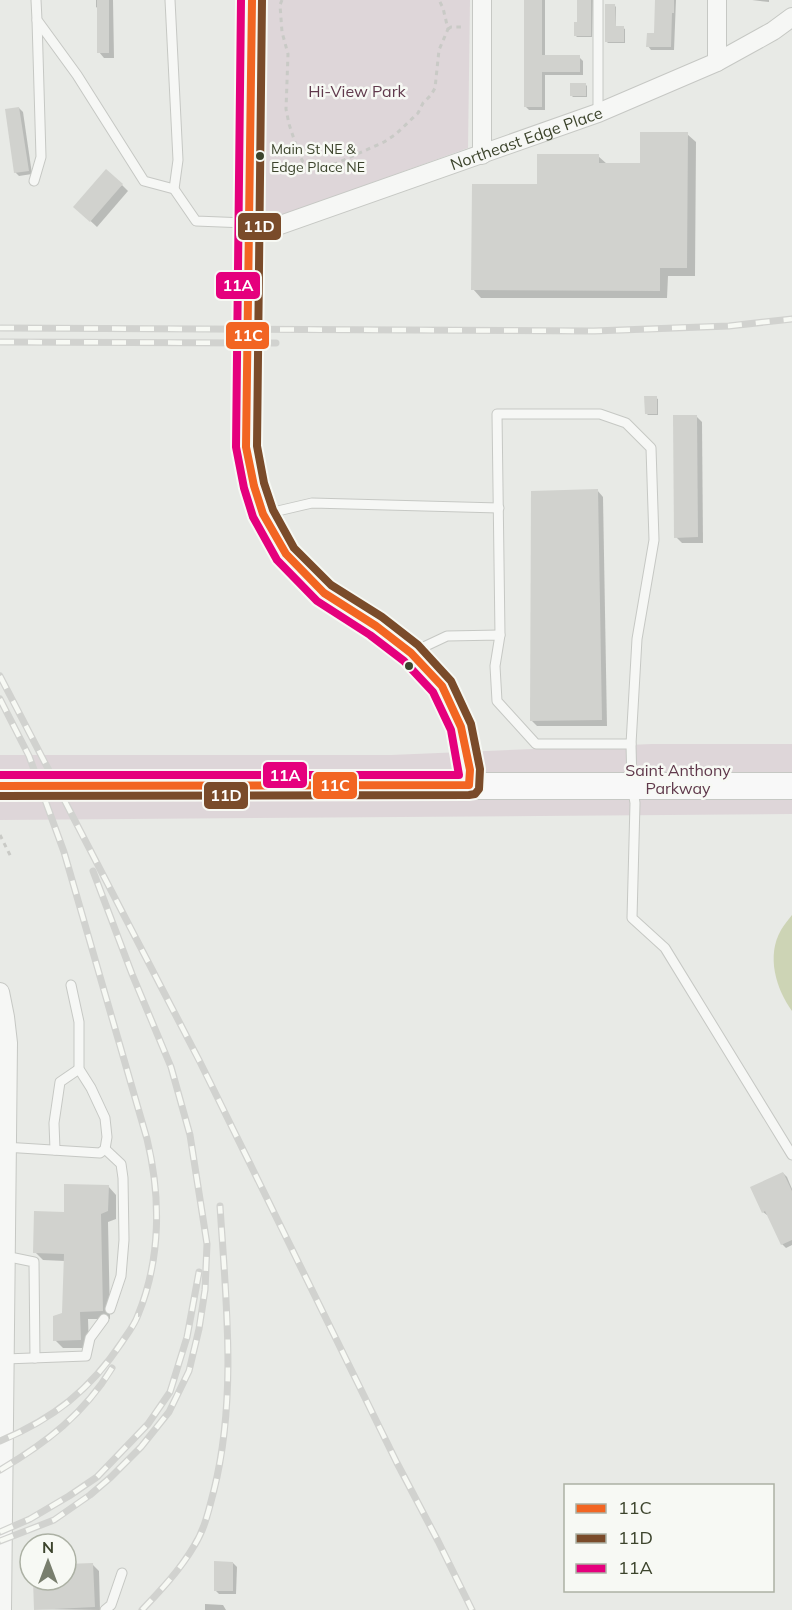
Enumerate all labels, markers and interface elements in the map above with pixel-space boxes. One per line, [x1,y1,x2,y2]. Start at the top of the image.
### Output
park label: Hi-View Park [308,81,407,101]
street label: Northeast Edge Place [447,102,605,174]
place label: Main St NE & Edge Place NE [271,140,365,176]
marker: Main St NE & Edge Place NE [254,150,266,162]
line badge: 11D [237,212,282,241]
text: 11D [243,216,275,236]
line badge: 11A [215,271,261,300]
text: 11A [222,275,254,295]
line badge: 11C [225,321,270,350]
text: 11C [233,325,263,345]
unlabelled marker [403,660,415,672]
park label: Saint Anthony Parkway [625,760,731,798]
line badge: 11A [262,761,308,789]
text: 11A [269,765,301,785]
line badge: 11C [312,771,358,800]
text: 11C [320,775,350,795]
line badge: 11D [203,781,249,810]
text: 11D [210,785,242,805]
legend [564,1484,774,1592]
text: 11C [618,1496,652,1519]
text: 11D [618,1526,653,1549]
north arrow [18,1532,78,1592]
text: N [42,1537,54,1557]
text: 11A [618,1556,653,1579]

